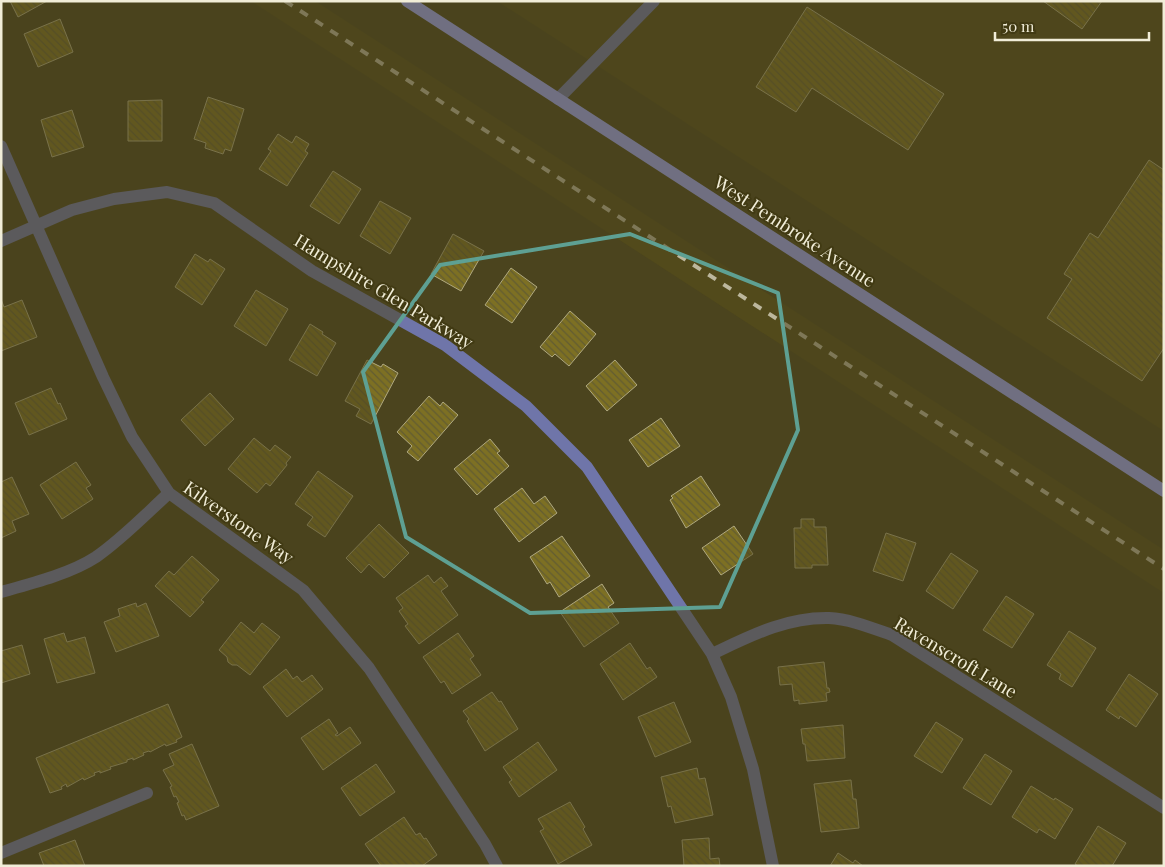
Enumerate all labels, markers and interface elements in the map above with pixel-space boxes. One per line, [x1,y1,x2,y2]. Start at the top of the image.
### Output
scale bar [995,10,1149,42]
text: 50 m [1002,16,1035,36]
street label: West Pembroke Avenue [709,169,880,292]
street label: Hampshire Glen Parkway [290,228,478,354]
street label: Kilverstone Way [179,475,299,569]
street label: Ravenscroft Lane [890,611,1022,703]

